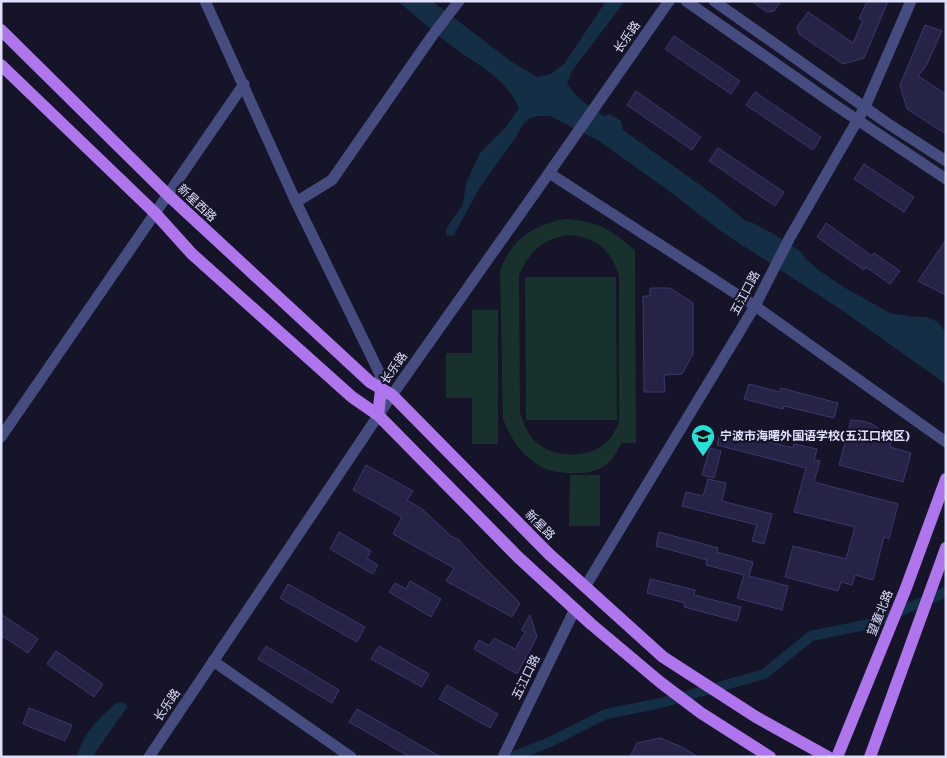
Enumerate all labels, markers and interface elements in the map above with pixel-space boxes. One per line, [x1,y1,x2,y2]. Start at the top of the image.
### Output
street label: 长乐路 [610,18,642,55]
street label: 新星西路 [175,181,220,224]
street label: 五江口路 [727,268,762,317]
street label: 长乐路 [377,349,409,386]
school or university icon: 宁波市海曙外国语学校(五江口校区) [690,423,716,457]
place label: 宁波市海曙外国语学校(五江口校区) [720,428,910,442]
street label: 新星路 [523,507,558,542]
street label: 望童北路 [864,588,895,638]
street label: 五江口路 [508,652,542,701]
street label: 长乐路 [150,686,182,723]

